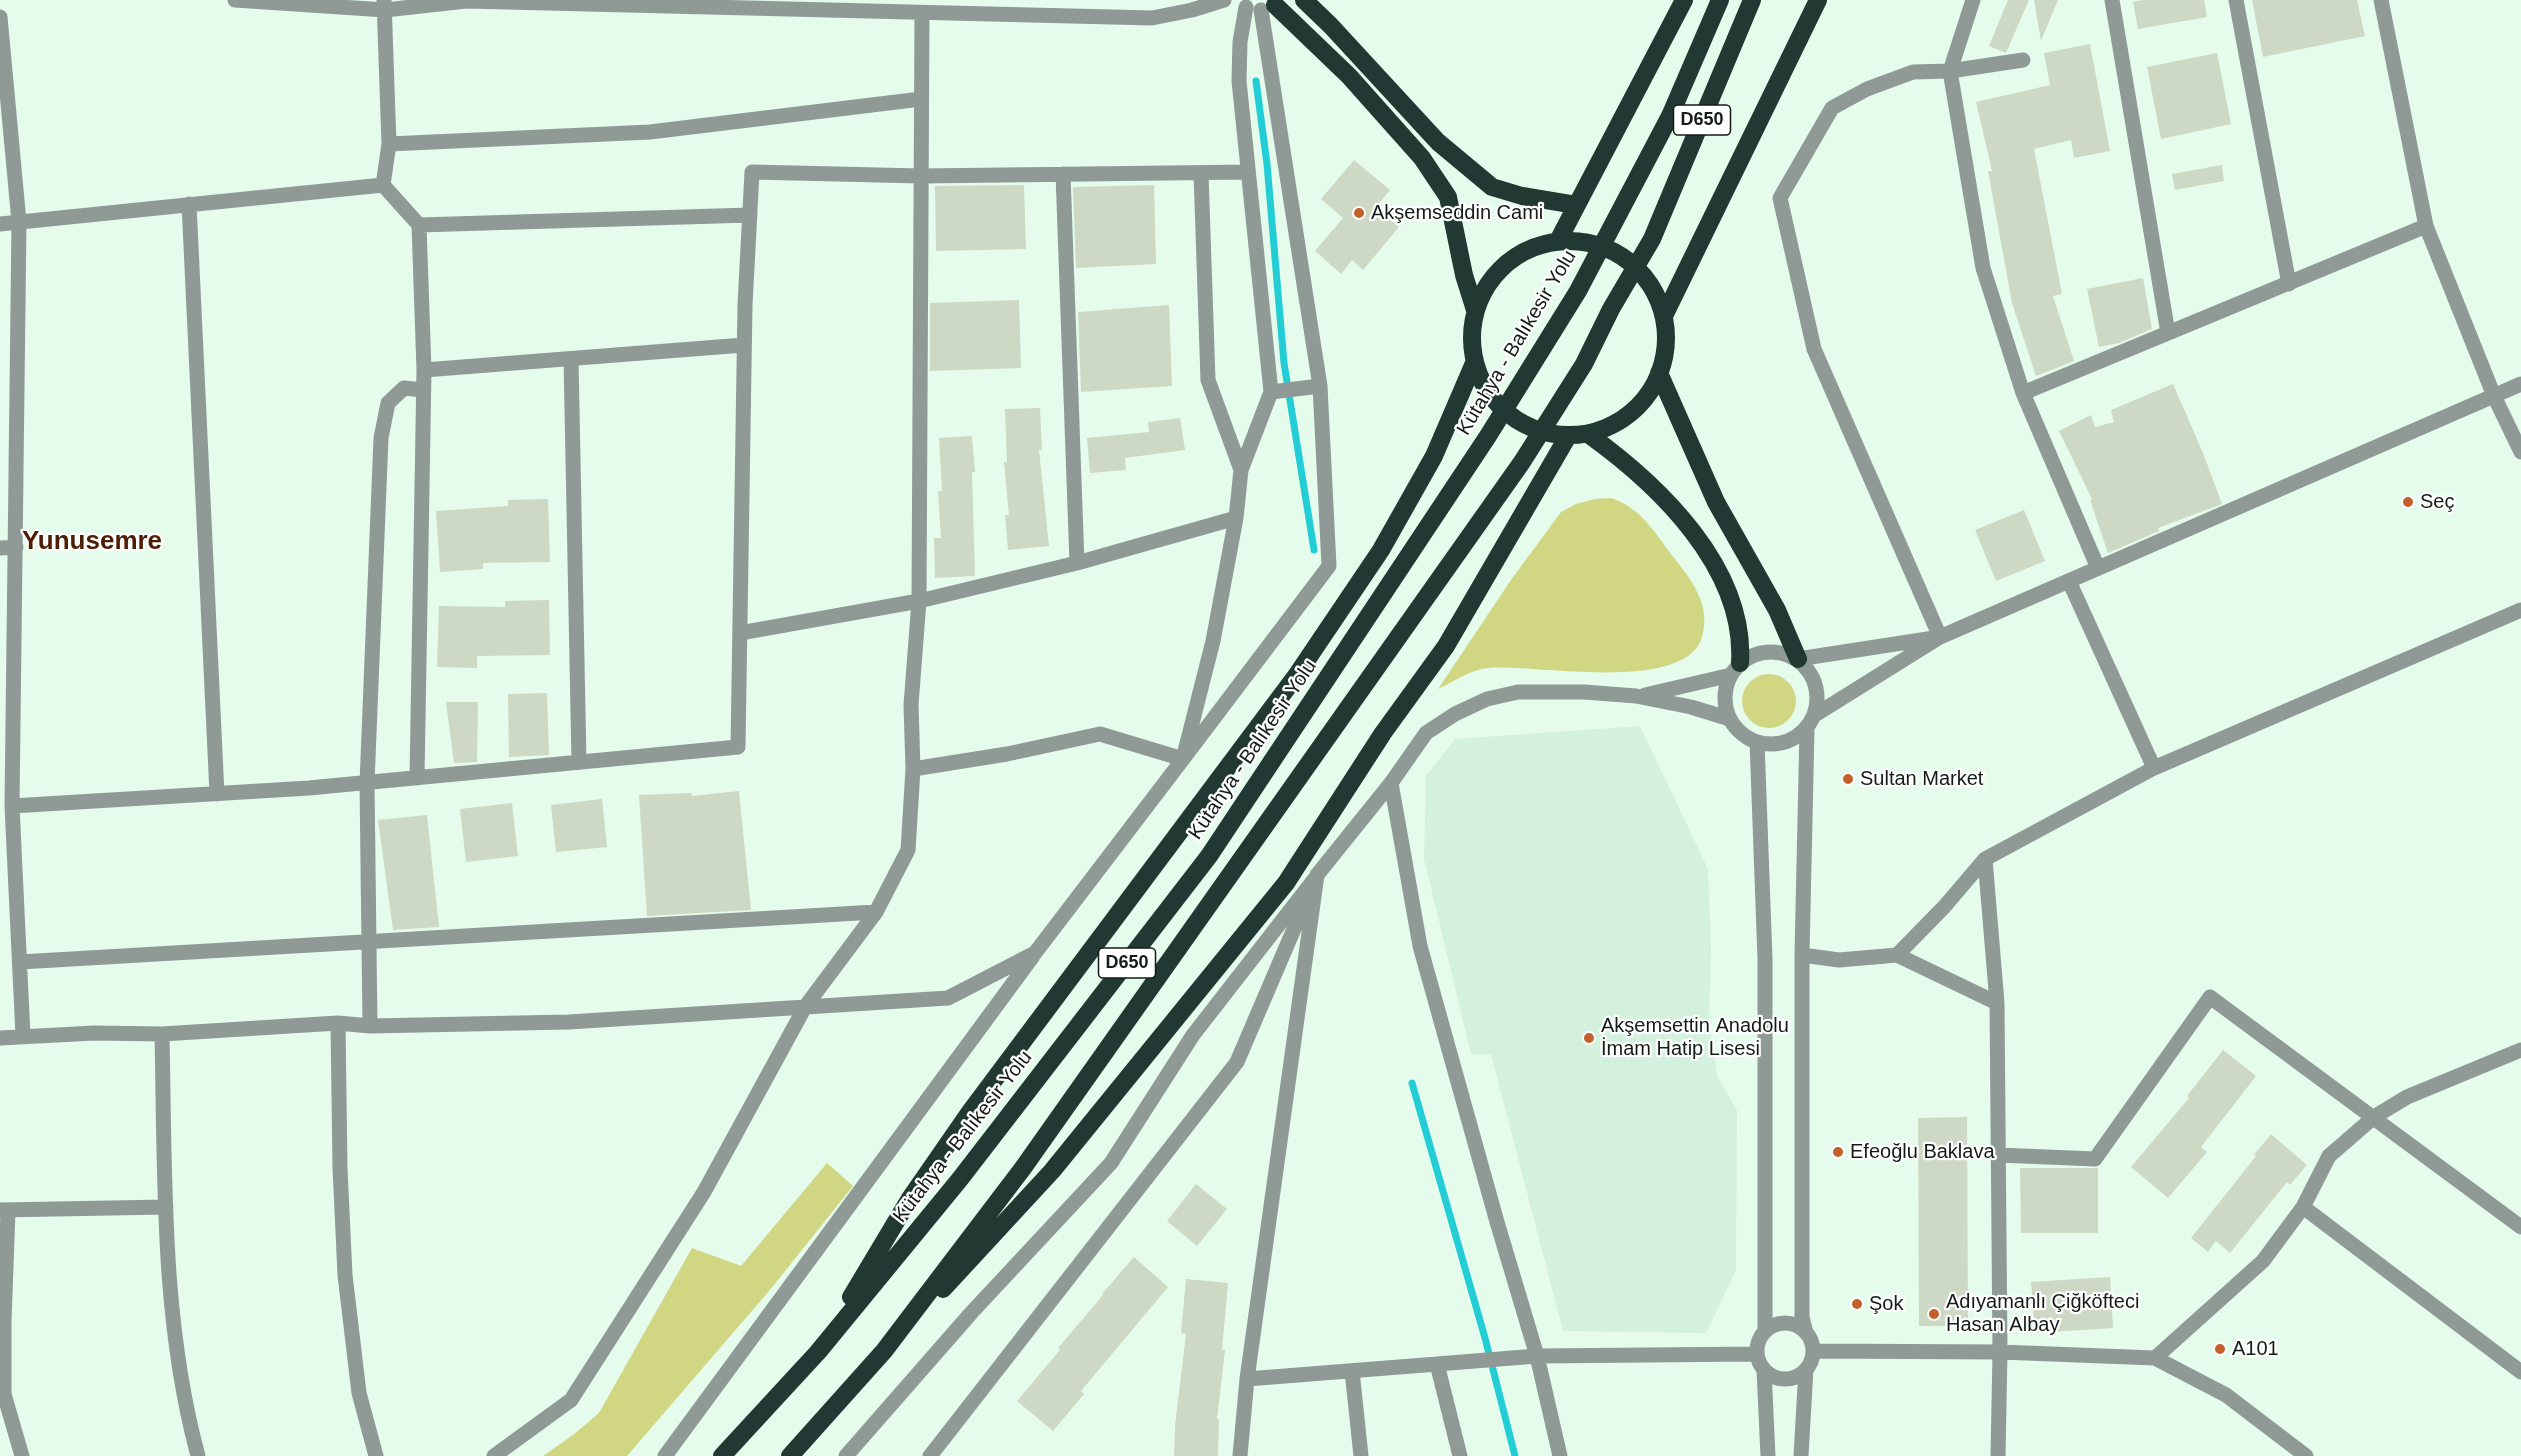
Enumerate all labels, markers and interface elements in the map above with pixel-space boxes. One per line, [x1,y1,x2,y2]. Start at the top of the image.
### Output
road number: D650 [1674,105,1730,135]
place label: Akşemseddin Cami [1371,201,1543,225]
marker: Akşemseddin Cami [1352,206,1366,220]
street label: Kütahya - Balıkesir Yolu [1452,246,1582,440]
place label: Seç [2420,490,2454,514]
marker: Seç [2401,495,2415,509]
district label: Yunusemre [22,526,162,558]
street label: Kütahya - Balıkesir Yolu [1184,656,1322,844]
place label: Sultan Market [1860,767,1983,791]
marker: Sultan Market [1841,772,1855,786]
road number: D650 [1098,948,1156,978]
place label: Akşemsettin Anadolu İmam Hatip Lisesi [1601,1014,1789,1061]
marker: Akşemsettin Anadolu İmam Hatip Lisesi [1582,1031,1596,1045]
street label: Kütahya - Balıkesir Yolu [888,1046,1038,1228]
place label: Efeoğlu Baklava [1850,1140,1995,1164]
marker: Efeoğlu Baklava [1831,1145,1845,1159]
place label: Adıyamanlı Çiğköfteci Hasan Albay [1946,1290,2139,1337]
place label: Şok [1869,1292,1903,1316]
marker: Şok [1850,1297,1864,1311]
marker: Adıyamanlı Çiğköfteci Hasan Albay [1927,1307,1941,1321]
place label: A101 [2232,1337,2279,1361]
marker: A101 [2213,1342,2227,1356]

